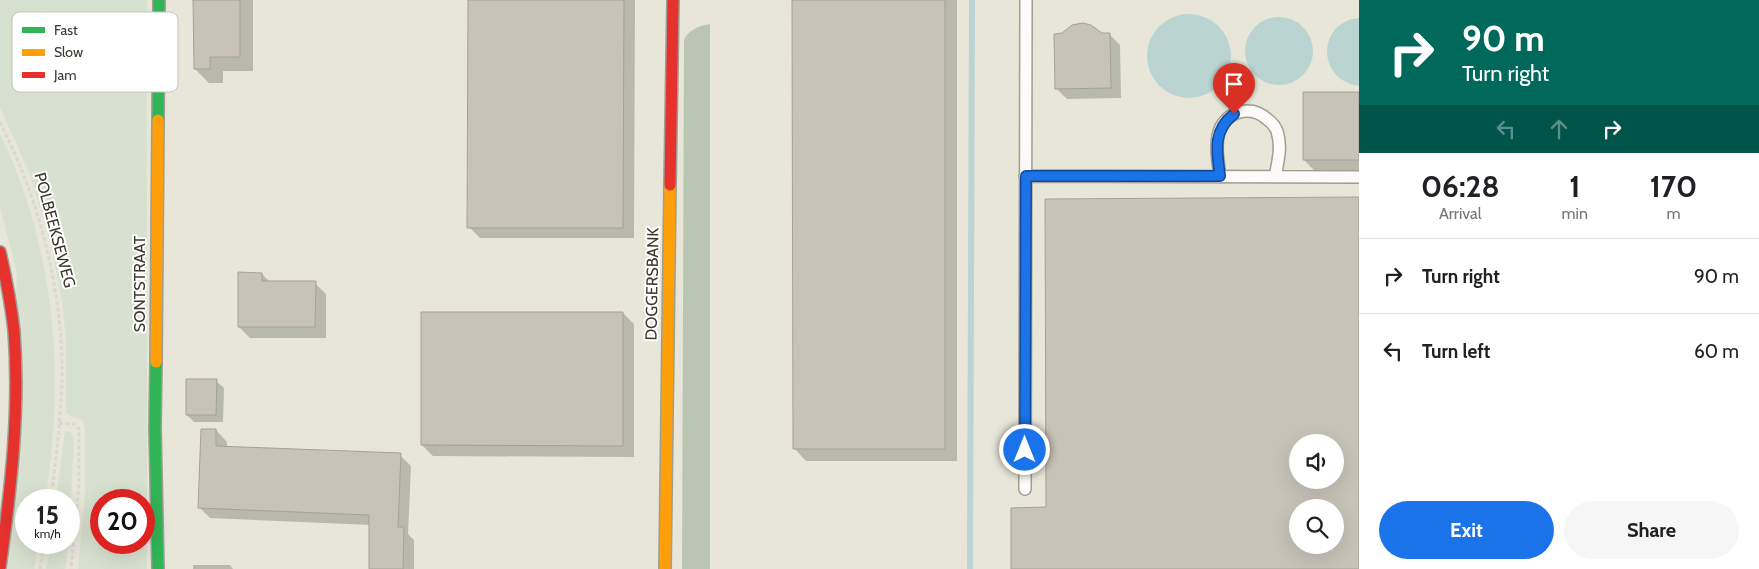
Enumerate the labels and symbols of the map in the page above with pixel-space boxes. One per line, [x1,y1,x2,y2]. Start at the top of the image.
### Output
legend [12,12,178,92]
text: Fast [54,21,78,39]
text: Slow [54,43,83,61]
pin [1213,63,1255,114]
text: Jam [53,66,76,84]
street label: POLBEEKSEWEG [30,170,80,290]
street label: DOGGERSBANK [642,227,662,341]
street label: SONTSTRAAT [130,235,149,332]
position arrow [998,423,1050,475]
speed limit sign: 20 [90,489,155,554]

